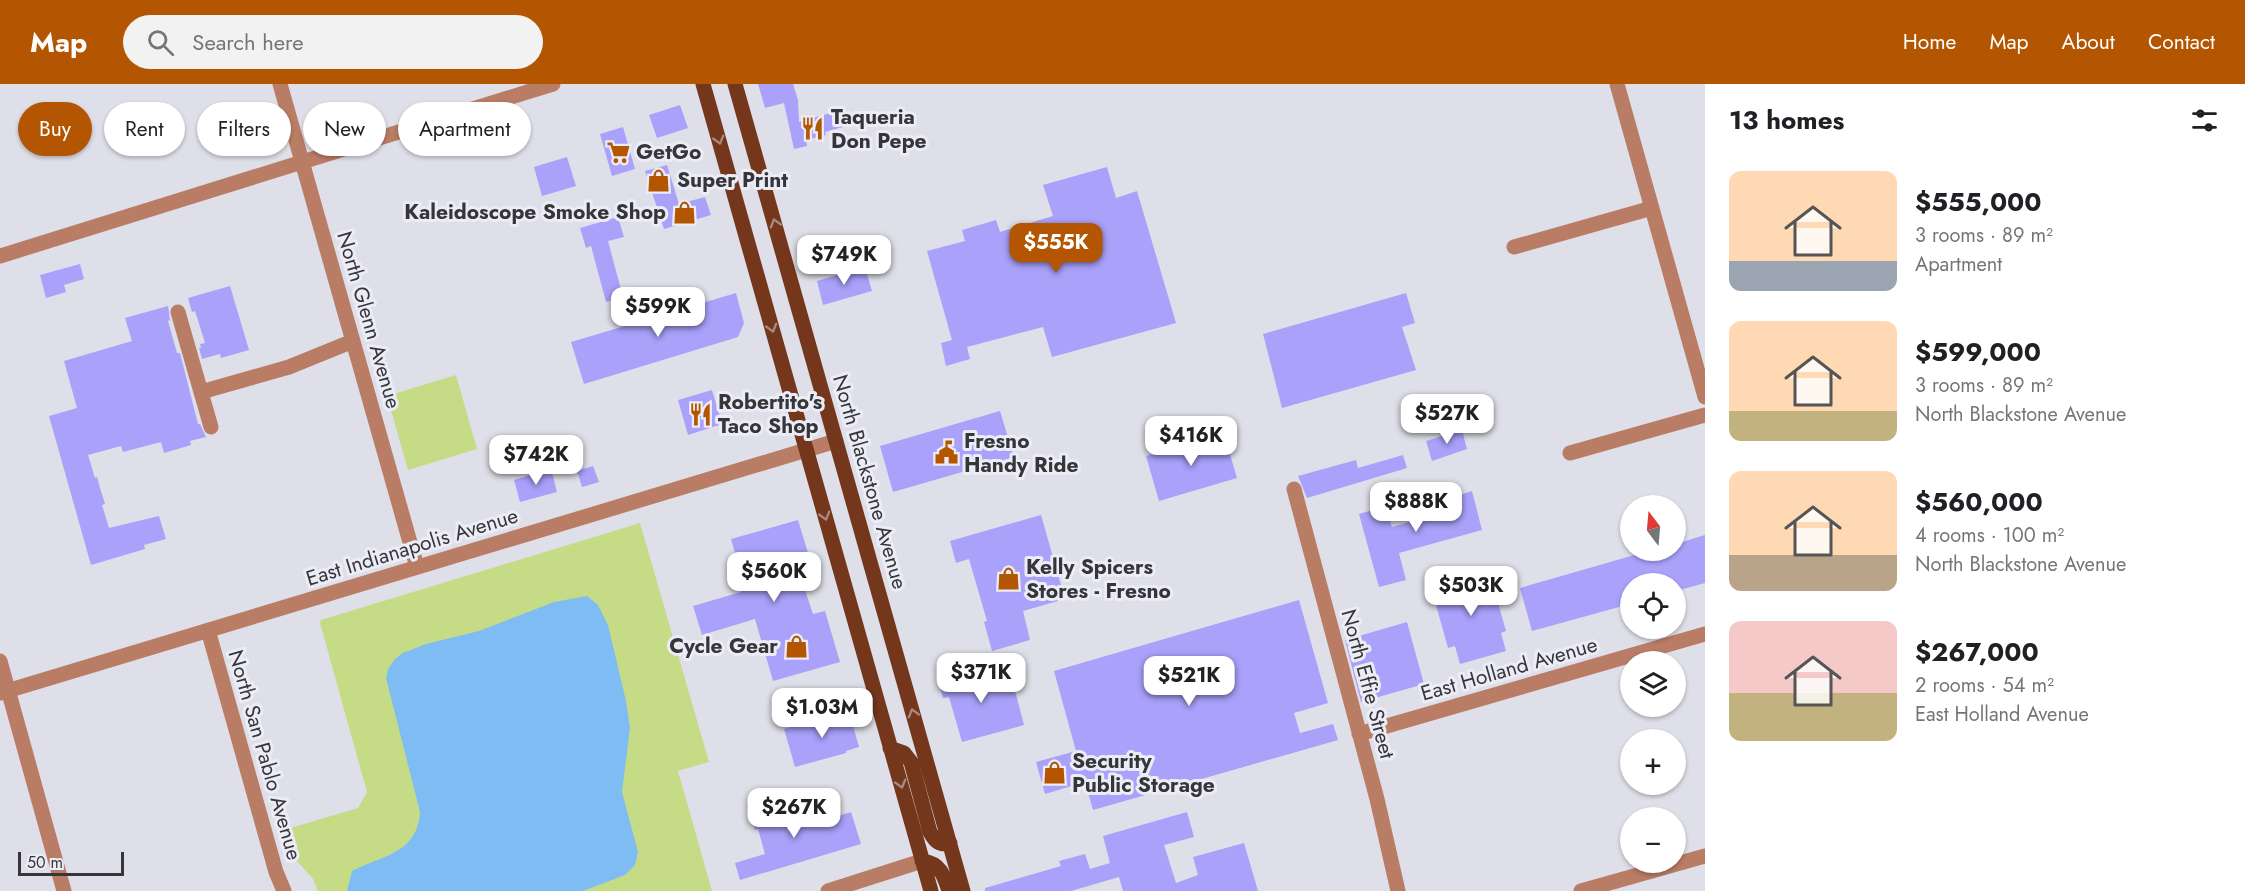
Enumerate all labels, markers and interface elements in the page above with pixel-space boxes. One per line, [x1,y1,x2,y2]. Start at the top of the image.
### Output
search box [123,15,543,69]
text: Map [30,22,87,63]
icon: search [144,26,177,59]
text: Search here [192,26,304,58]
text: Home [1903,27,1956,57]
text: Map [1989,27,2029,57]
text: About [2062,27,2115,57]
text: Contact [2148,27,2215,57]
text: 13 homes [1729,101,1844,139]
chip: Buy [18,102,92,156]
chip: Rent [104,102,185,156]
chip: Filters [197,102,291,156]
chip: New [303,102,386,156]
chip: Apartment [398,102,531,156]
place label: Taqueria Don Pepe [831,102,927,156]
icon: filters [2188,104,2221,137]
restaurant icon: Taqueria Don Pepe [800,116,826,142]
one-way arrow [712,134,724,145]
place label: GetGo [636,137,701,167]
supermarket icon: GetGo [605,139,631,165]
place label: Super Print [677,165,788,195]
shop icon: Super Print [646,167,672,193]
text: $555,000 [1915,183,2042,221]
icon: home [1777,195,1849,267]
place label: Kaleidoscope Smoke Shop [404,197,666,227]
shop icon: Kaleidoscope Smoke Shop [671,199,697,225]
one-way arrow [770,218,782,229]
text: 3 rooms · 89 m² [1915,221,2053,250]
pin: $555K [1014,223,1098,274]
street label: North Glenn Avenue [329,228,409,412]
text: $555K [1023,228,1089,257]
pin: $749K [802,235,886,286]
text: $749K [811,240,877,269]
text: Apartment [1915,250,2002,279]
pin: $599K [616,287,700,338]
text: $599K [625,292,691,321]
one-way arrow [765,322,777,333]
text: $599,000 [1915,333,2041,371]
icon: home [1777,345,1849,417]
street label: North Blackstone Avenue [825,371,915,593]
text: 3 rooms · 89 m² [1915,371,2053,400]
place label: Robertito's Taco Shop [718,387,823,441]
pin: $527K [1405,394,1489,445]
text: $527K [1415,399,1479,428]
text: North Blackstone Avenue [1915,400,2126,429]
restaurant icon: Robertito's Taco Shop [687,401,713,427]
pin: $416K [1149,416,1233,467]
text: $416K [1159,421,1223,450]
place label: Fresno Handy Ride [964,426,1078,480]
pin: $742K [494,435,578,486]
text: $742K [503,440,569,469]
public building icon: Fresno Handy Ride [933,440,959,466]
pin: $888K [1374,482,1458,533]
text: $560,000 [1915,483,2043,521]
text: $888K [1384,487,1448,516]
north arrow [1620,495,1686,561]
map controls [1620,495,1686,873]
icon: home [1777,495,1849,567]
street label: East Indianapolis Avenue [302,500,522,594]
one-way arrow [818,510,830,520]
text: 4 rooms · 100 m² [1915,521,2064,550]
text: North Blackstone Avenue [1915,550,2126,579]
pin: $560K [732,552,816,603]
place label: Kelly Spicers Stores - Fresno [1026,552,1171,606]
text: $560K [741,557,807,586]
shop icon: Kelly Spicers Stores - Fresno [995,566,1021,592]
pin: $503K [1429,566,1513,617]
text: $503K [1439,571,1503,600]
button: locate [1620,573,1686,639]
street label: North Effie Street [1334,606,1402,762]
street label: East Holland Avenue [1417,629,1601,709]
place label: Cycle Gear [669,631,778,661]
shop icon: Cycle Gear [783,633,809,659]
text: $267,000 [1915,633,2039,671]
icon: home [1777,645,1849,717]
street label: North San Pablo Avenue [221,646,309,864]
button: layers [1620,651,1686,717]
pin: $371K [939,653,1023,704]
pin: $521K [1147,656,1231,707]
text: $371K [951,658,1011,687]
text: $521K [1158,661,1220,690]
text: 2 rooms · 54 m² [1915,671,2054,700]
pin: $1.03M [773,688,871,739]
text: $1.03M [786,693,858,722]
text: East Holland Avenue [1915,700,2089,729]
one-way arrow [908,708,920,719]
button: + [1620,729,1686,795]
place label: Security Public Storage [1072,746,1215,800]
shop icon: Security Public Storage [1041,760,1067,786]
one-way arrow [893,779,906,789]
pin: $267K [752,788,836,839]
text: $267K [762,793,826,822]
button: − [1620,807,1686,873]
scale bar [18,849,124,876]
text: 50 m [27,851,63,874]

